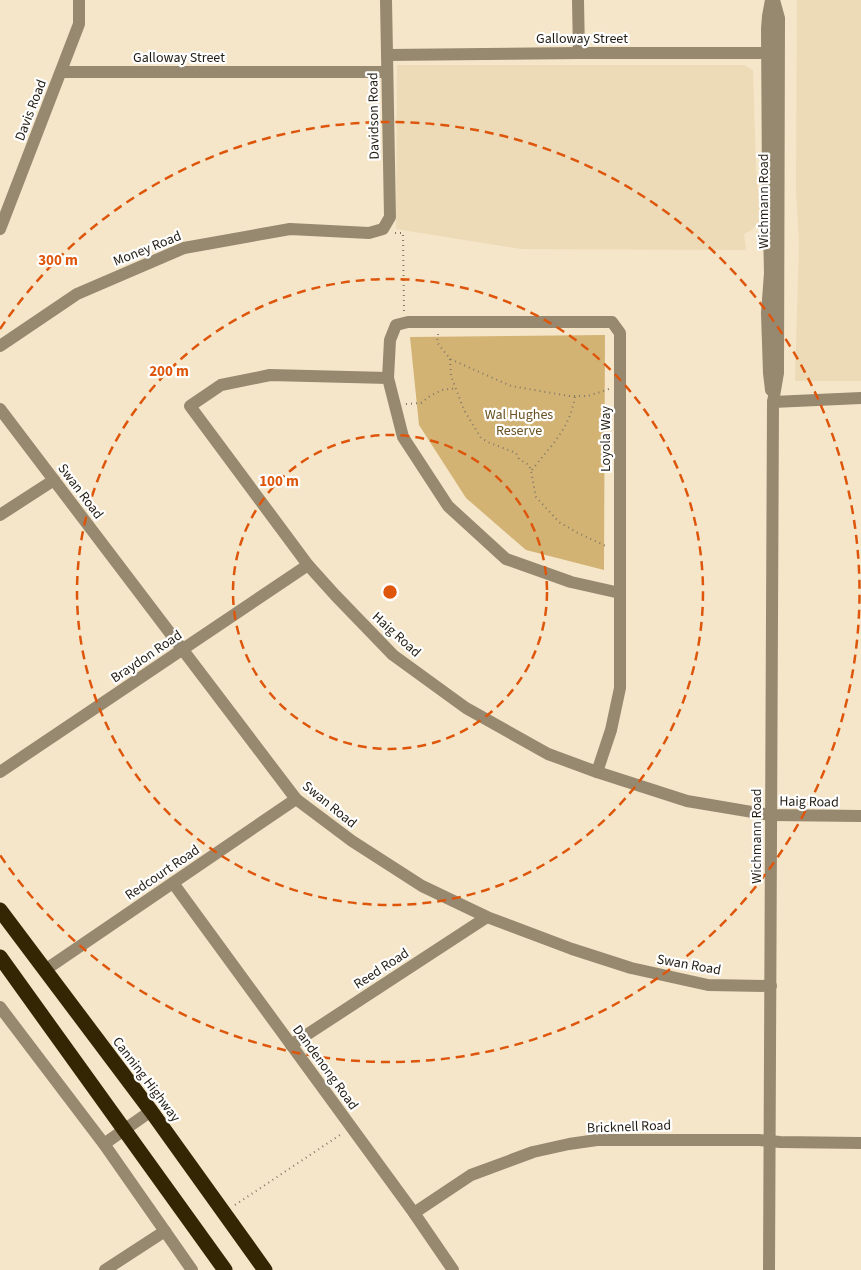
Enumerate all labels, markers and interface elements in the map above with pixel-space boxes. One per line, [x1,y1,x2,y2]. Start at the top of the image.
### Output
street label: Galloway Street [536,29,628,49]
street label: Galloway Street [133,48,225,68]
street label: Davidson Road [363,72,385,160]
street label: Davis Road [10,77,52,144]
street label: Wichmann Road [754,153,774,249]
street label: Money Road [110,226,184,272]
text: 300 m [38,250,78,271]
text: 200 m [149,361,189,382]
park label: Wal Hughes Reserve [485,405,553,441]
street label: Loyola Way [596,406,616,472]
street label: Swan Road [53,460,108,524]
text: 100 m [259,471,299,492]
centre of rings [381,583,399,601]
street label: Haig Road [368,607,425,662]
street label: Braydon Road [107,626,186,688]
street label: Swan Road [298,777,361,833]
street label: Wichmann Road [747,788,767,884]
street label: Haig Road [779,791,839,813]
street label: Redcourt Road [121,840,204,905]
street label: Reed Road [350,943,413,994]
street label: Swan Road [655,949,723,980]
street label: Dandenong Road [287,1021,363,1114]
street label: Canning Highway [107,1033,185,1127]
street label: Bricknell Road [586,1116,672,1138]

